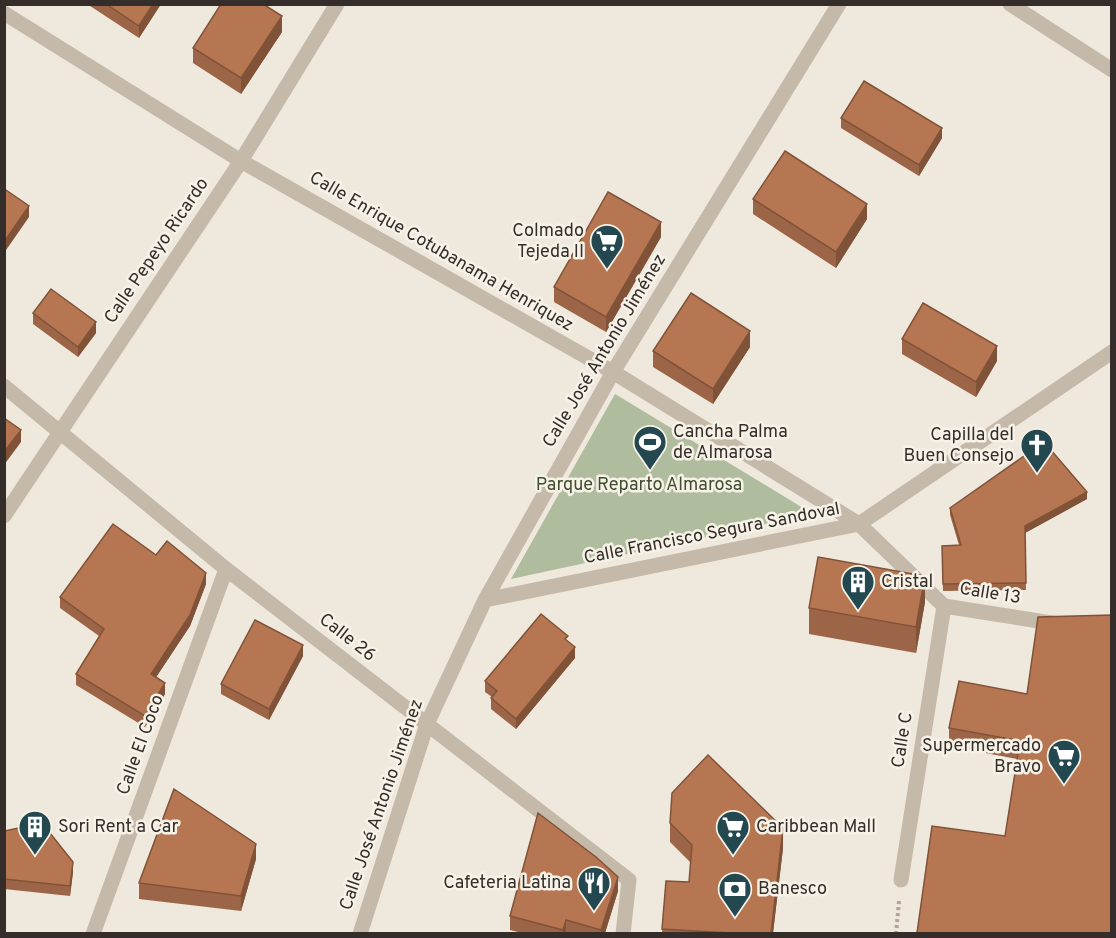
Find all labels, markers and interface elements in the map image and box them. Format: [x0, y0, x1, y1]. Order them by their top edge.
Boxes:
street label: Calle Enrique Cotubanama Henriquez [305, 167, 577, 337]
street label: Calle Pepeyo Ricardo [100, 174, 214, 328]
place label: Colmado Tejeda II [512, 220, 584, 264]
supermarket icon: Colmado Tejeda II [589, 223, 625, 270]
street label: Calle José Antonio Jiménez [538, 250, 672, 452]
place label: Cancha Palma de Almarosa [673, 421, 788, 465]
sports icon: Cancha Palma de Almarosa [632, 424, 668, 471]
place label: Capilla del Buen Consejo [904, 424, 1014, 468]
church icon: Capilla del Buen Consejo [1019, 427, 1055, 474]
park label: Parque Reparto Almarosa [536, 474, 742, 497]
street label: Calle Francisco Segura Sandoval [582, 498, 842, 570]
building icon: Cristal [840, 564, 876, 611]
place label: Cristal [881, 571, 933, 594]
street label: Calle 13 [958, 578, 1022, 610]
street label: Calle 26 [314, 609, 380, 667]
street label: Calle El Coco [112, 692, 170, 798]
street label: Calle José Antonio Jiménez [335, 696, 429, 914]
street label: Calle C [887, 710, 919, 770]
place label: Supermercado Bravo [922, 735, 1041, 779]
supermarket icon: Supermercado Bravo [1046, 738, 1082, 785]
building icon: Sori Rent a Car [17, 809, 53, 856]
supermarket icon: Caribbean Mall [715, 809, 751, 856]
place label: Sori Rent a Car [58, 816, 178, 839]
place label: Caribbean Mall [756, 816, 876, 839]
restaurant icon: Cafeteria Latina [576, 865, 612, 912]
bank icon: Banesco [717, 871, 753, 918]
place label: Cafeteria Latina [443, 872, 571, 895]
place label: Banesco [758, 878, 827, 901]

